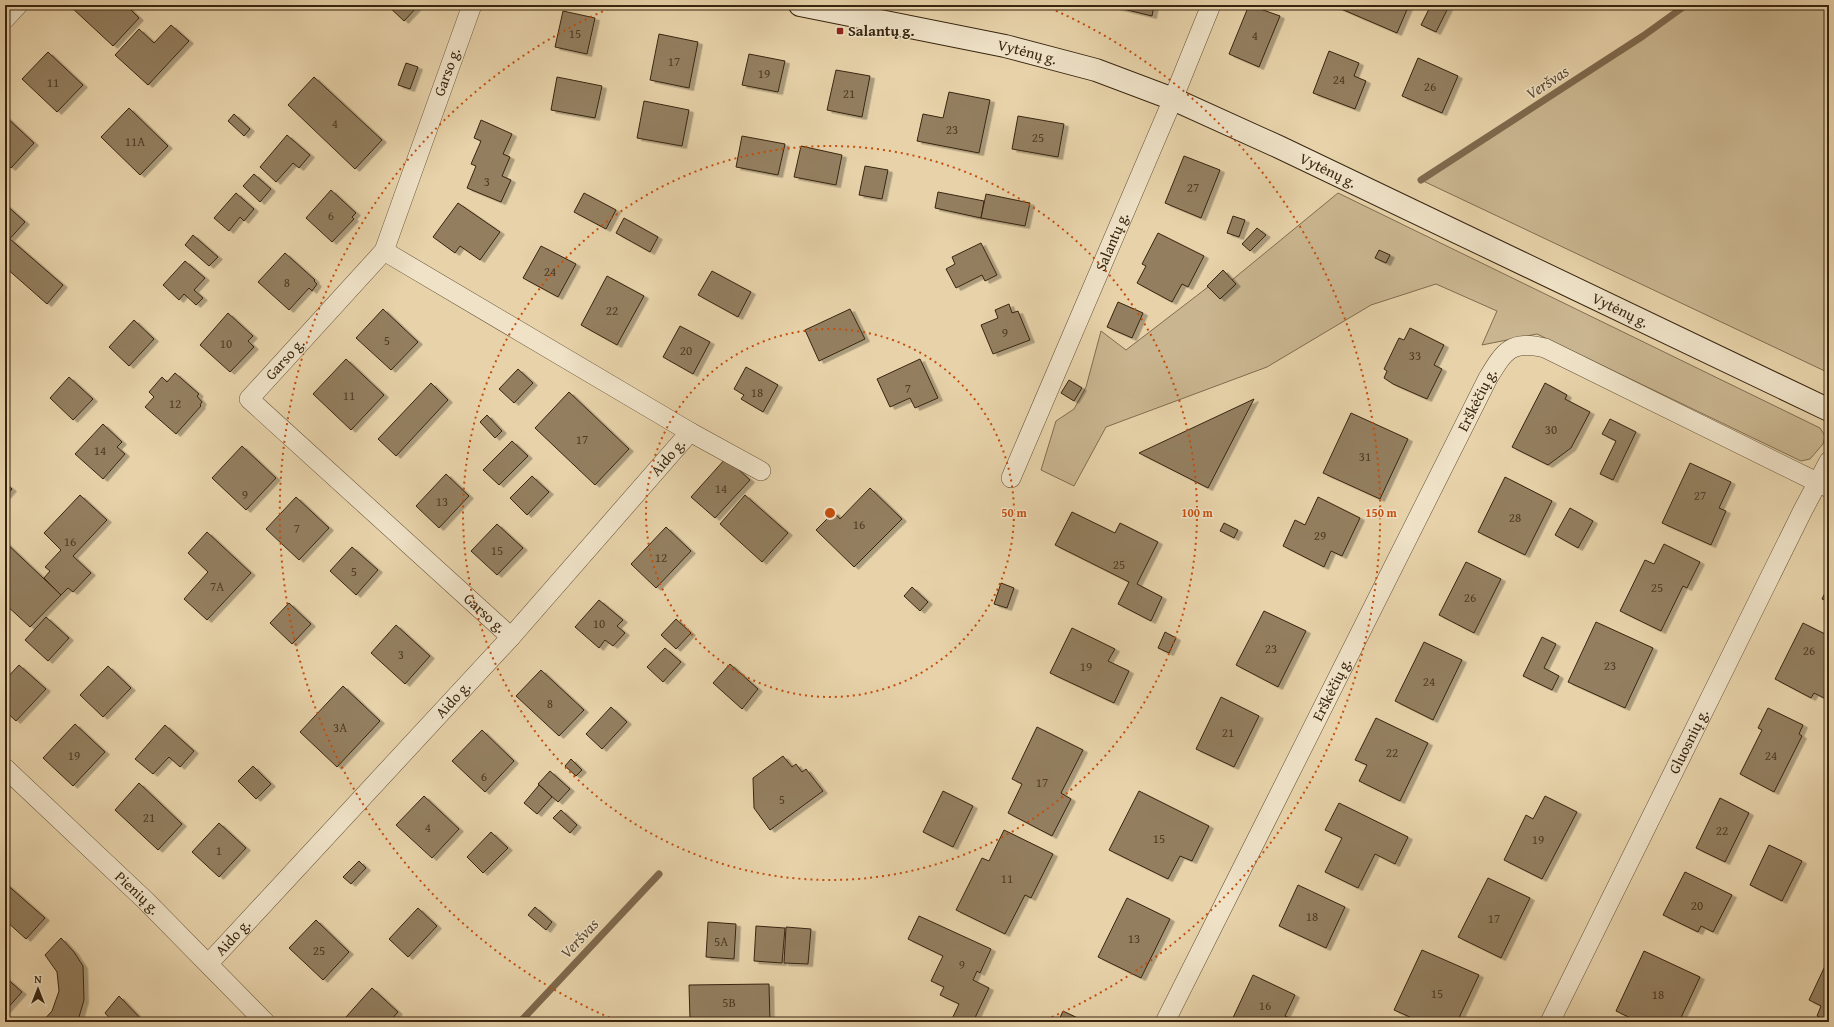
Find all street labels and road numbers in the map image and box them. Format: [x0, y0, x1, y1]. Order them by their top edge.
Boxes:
street label: Vytėnų g. [996, 34, 1059, 69]
street label: Garso g. [428, 45, 465, 99]
street label: Vytėnų g. [1296, 147, 1360, 192]
street label: Salantų g. [1090, 209, 1133, 274]
street label: Vytėnų g. [1589, 287, 1652, 332]
street label: Garso g. [260, 333, 309, 384]
street label: Erškėčių g. [1452, 364, 1502, 435]
street label: Aido g. [645, 434, 690, 480]
street label: Garso g. [459, 588, 511, 637]
street label: Erškėčių g. [1307, 654, 1356, 724]
street label: Aido g. [430, 676, 475, 722]
street label: Gluosnių g. [1663, 705, 1713, 777]
street label: Pienių g. [111, 866, 165, 919]
street label: Aido g. [210, 914, 255, 960]

